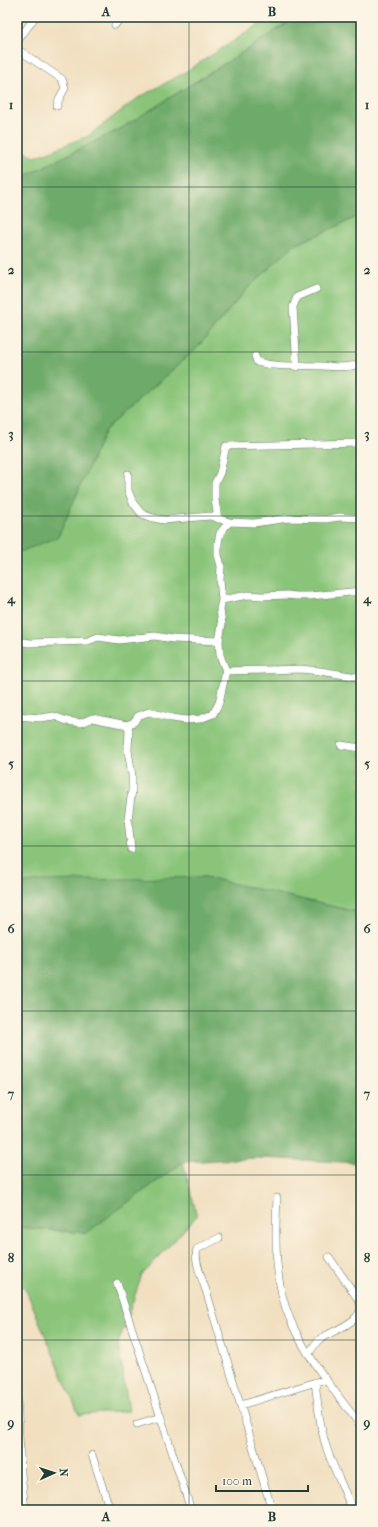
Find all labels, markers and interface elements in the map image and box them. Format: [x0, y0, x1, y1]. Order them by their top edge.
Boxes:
text: A [101, 4, 111, 19]
text: B [268, 4, 277, 19]
text: 1 [9, 97, 14, 112]
text: 1 [365, 97, 370, 112]
text: 2 [8, 262, 15, 277]
text: 2 [364, 262, 371, 277]
text: 3 [8, 426, 14, 442]
text: 3 [364, 426, 370, 442]
text: 4 [6, 591, 16, 607]
text: 4 [362, 591, 372, 607]
text: 5 [8, 756, 14, 771]
text: 5 [364, 756, 370, 771]
text: 6 [7, 921, 15, 936]
text: 6 [363, 921, 371, 936]
text: 7 [7, 1086, 15, 1101]
text: 7 [363, 1086, 371, 1101]
text: 8 [8, 1250, 15, 1265]
text: 8 [364, 1250, 371, 1265]
text: 9 [7, 1415, 15, 1431]
text: 9 [363, 1415, 371, 1431]
north arrow [34, 1453, 74, 1493]
scale bar [216, 1467, 308, 1493]
text: N [57, 1468, 70, 1478]
text: 100 m [222, 1474, 252, 1488]
text: A [101, 1509, 111, 1524]
text: B [268, 1509, 277, 1524]

